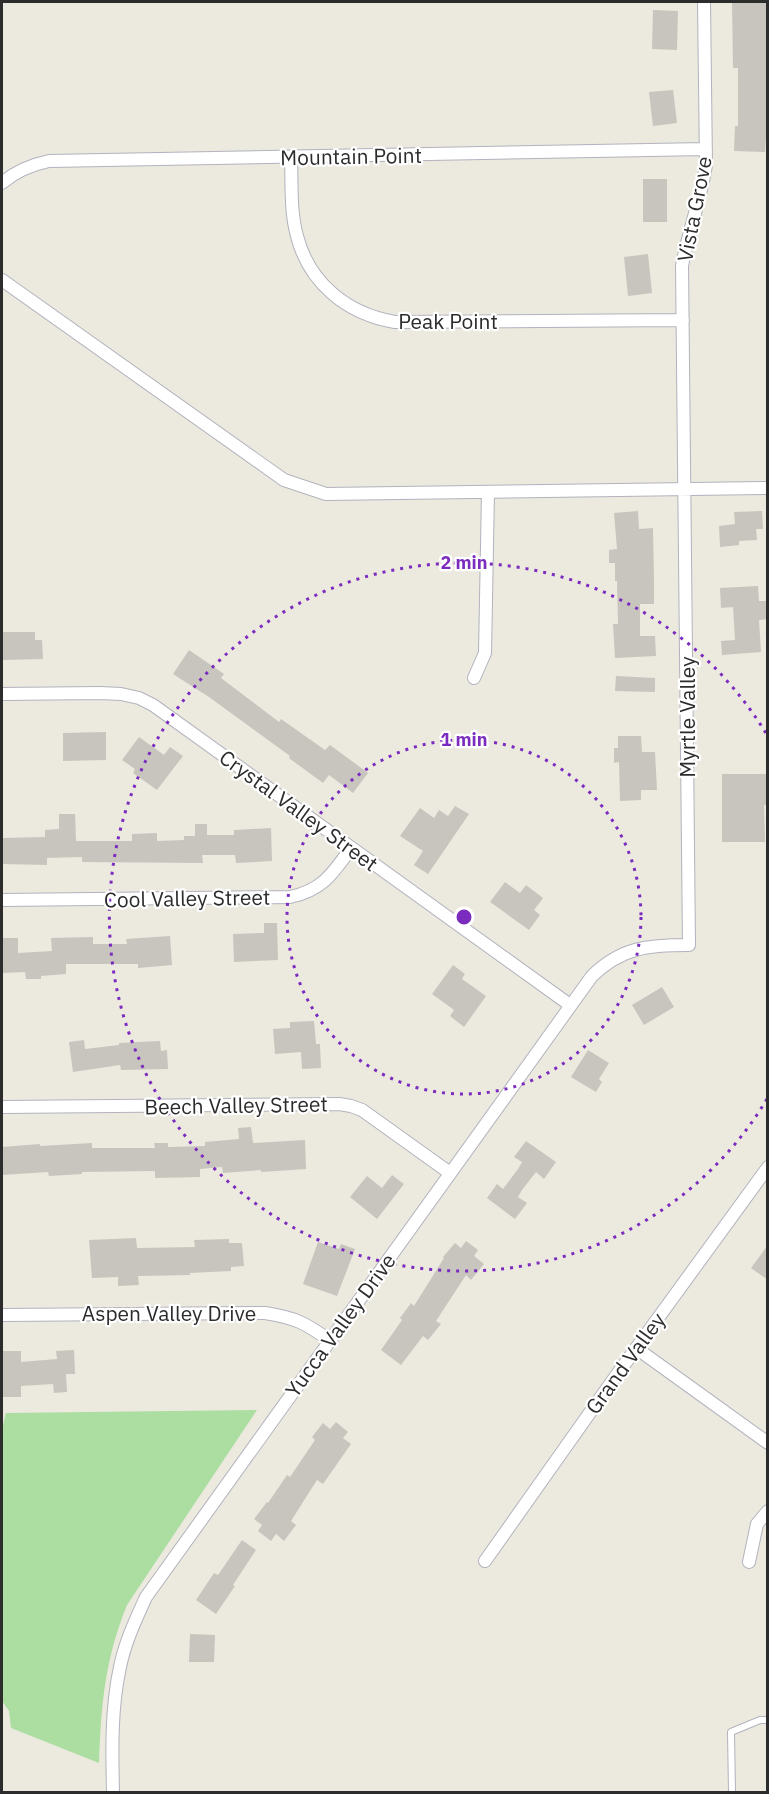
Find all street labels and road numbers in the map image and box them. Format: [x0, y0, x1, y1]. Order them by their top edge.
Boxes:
street label: Mountain Point [280, 141, 422, 171]
street label: Vista Grove [670, 154, 718, 264]
street label: Peak Point [398, 307, 498, 335]
street label: Myrtle Valley [673, 656, 701, 778]
street label: Crystal Valley Street [214, 743, 384, 877]
street label: Cool Valley Street [104, 883, 270, 913]
street label: Beech Valley Street [144, 1089, 328, 1121]
street label: Yucca Valley Drive [278, 1248, 402, 1402]
street label: Aspen Valley Drive [82, 1299, 256, 1327]
street label: Grand Valley [579, 1306, 672, 1419]

